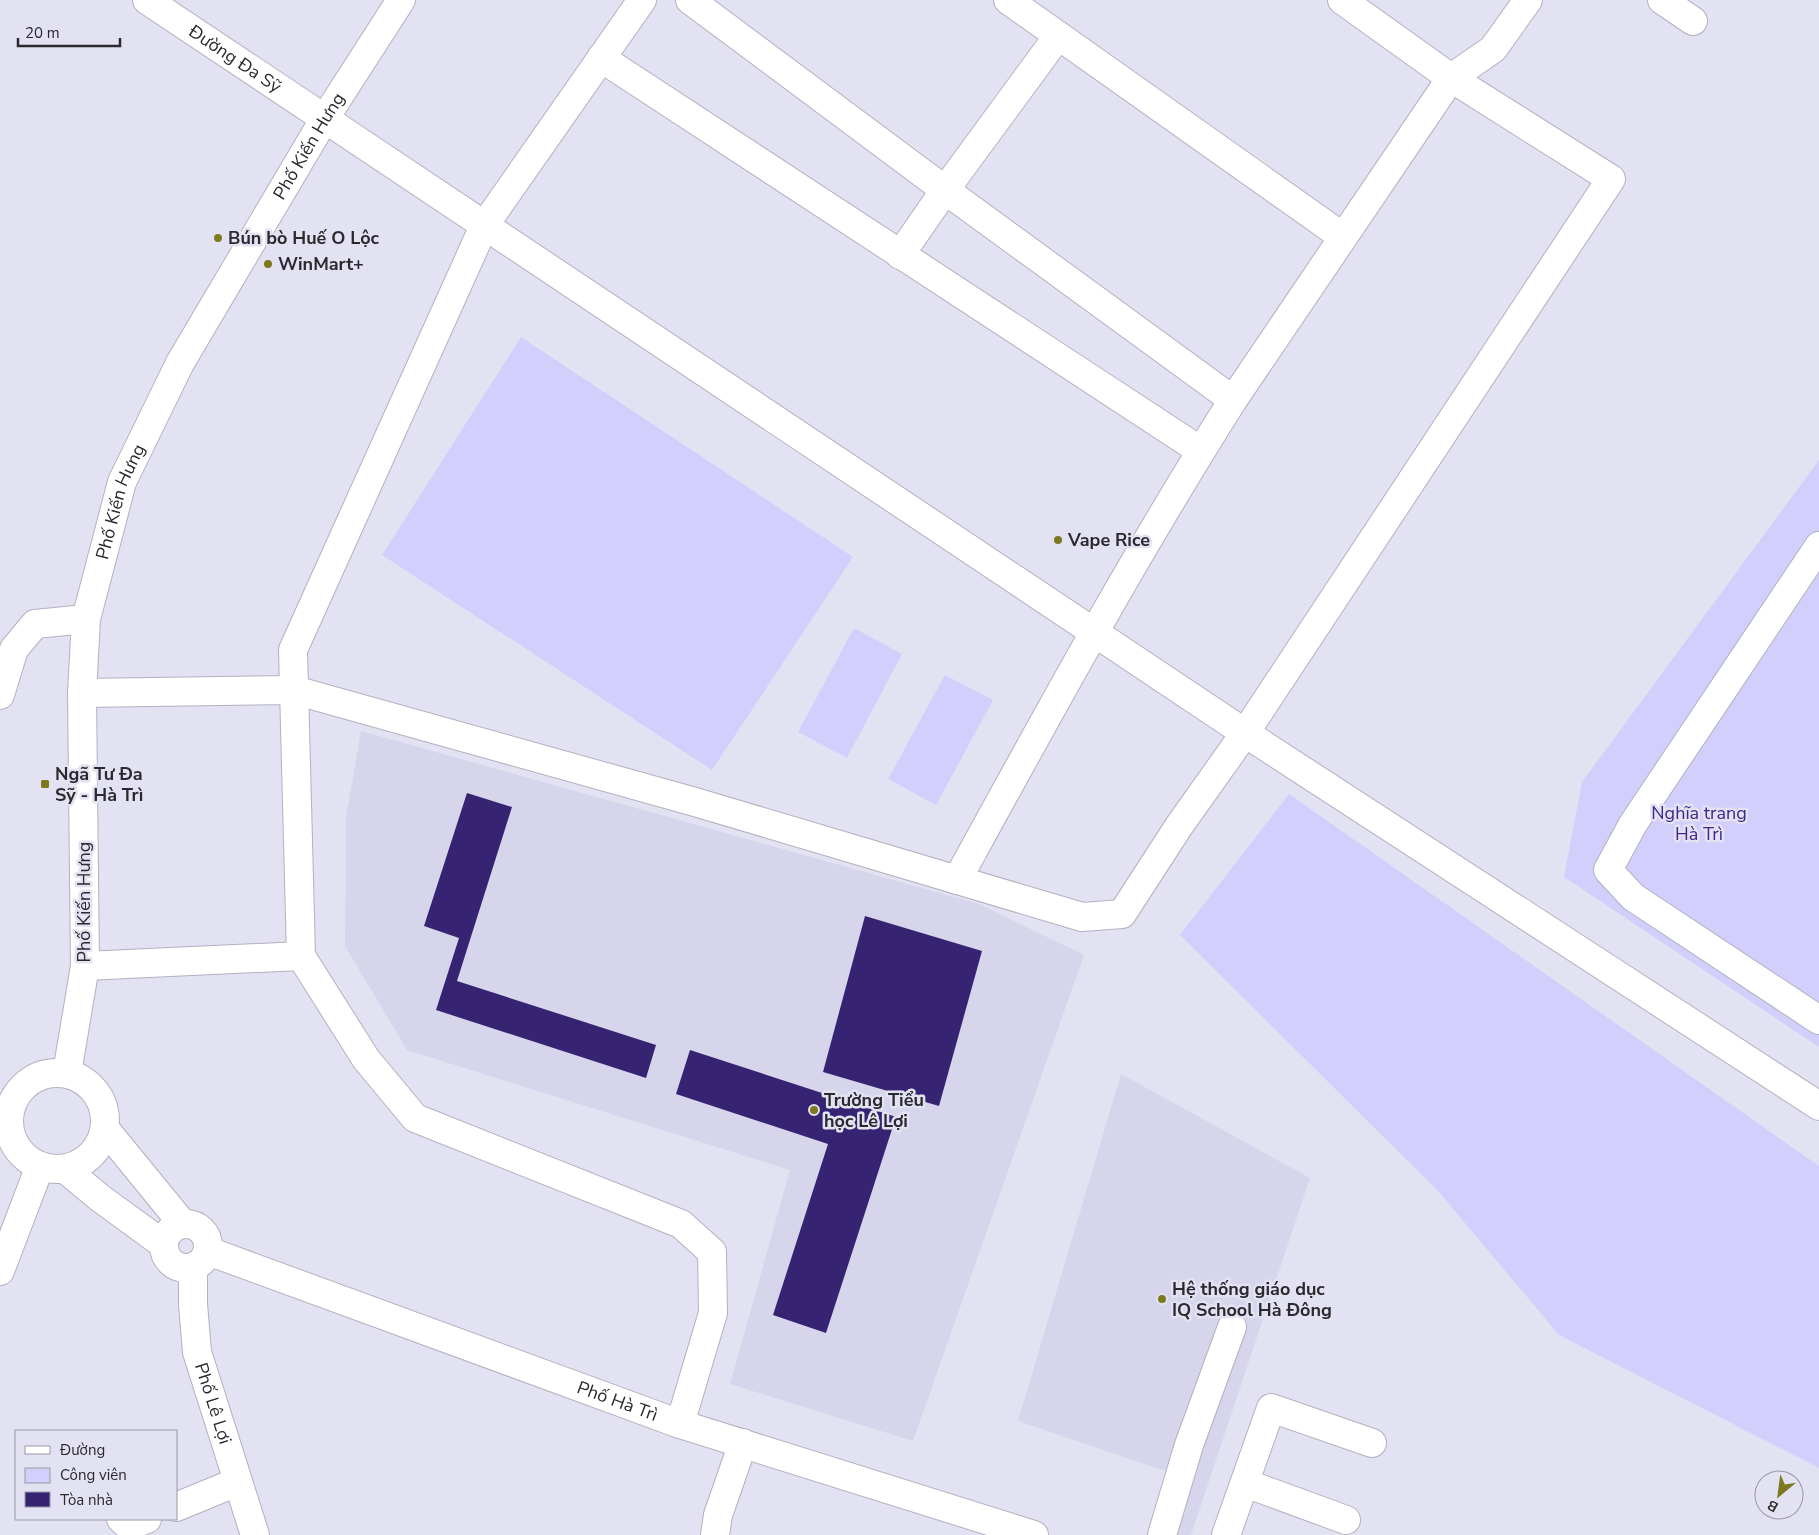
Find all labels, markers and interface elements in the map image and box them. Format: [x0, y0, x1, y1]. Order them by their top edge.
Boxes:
scale bar [18, 15, 120, 47]
street label: Đường Đa Sỹ [183, 19, 287, 99]
text: 20 m [25, 23, 60, 43]
street label: Phố Kiến Hưng [267, 88, 350, 204]
place label: Bún bò Huế O Lộc [228, 226, 380, 250]
marker: Bún bò Huế O Lộc [212, 232, 224, 244]
place label: WinMart+ [278, 252, 364, 276]
marker: WinMart+ [262, 258, 274, 270]
street label: Phố Kiến Hưng [90, 440, 151, 562]
place label: Vape Rice [1067, 528, 1150, 552]
marker: Vape Rice [1052, 534, 1064, 546]
place label: Ngã Tư Đa Sỹ - Hà Trì [55, 762, 143, 807]
marker: Ngã Tư Đa Sỹ - Hà Trì [39, 778, 51, 790]
park label: Nghĩa trang Hà Trì [1651, 801, 1747, 846]
street label: Phố Kiến Hưng [72, 842, 96, 962]
place label: Trường Tiểu học Lê Lợi [824, 1088, 924, 1133]
marker: Trường Tiểu học Lê Lợi [808, 1104, 820, 1116]
place label: Hệ thống giáo dục IQ School Hà Đông [1172, 1277, 1332, 1322]
marker: Hệ thống giáo dục IQ School Hà Đông [1156, 1293, 1168, 1305]
street label: Phố Lê Lợi [189, 1360, 237, 1447]
street label: Phố Hà Trì [574, 1375, 661, 1427]
legend [15, 1430, 178, 1520]
text: Đường [59, 1440, 105, 1460]
text: Công viên [60, 1465, 127, 1485]
north arrow [1754, 1470, 1804, 1520]
text: Tòa nhà [60, 1490, 113, 1510]
text: B [1764, 1495, 1782, 1517]

